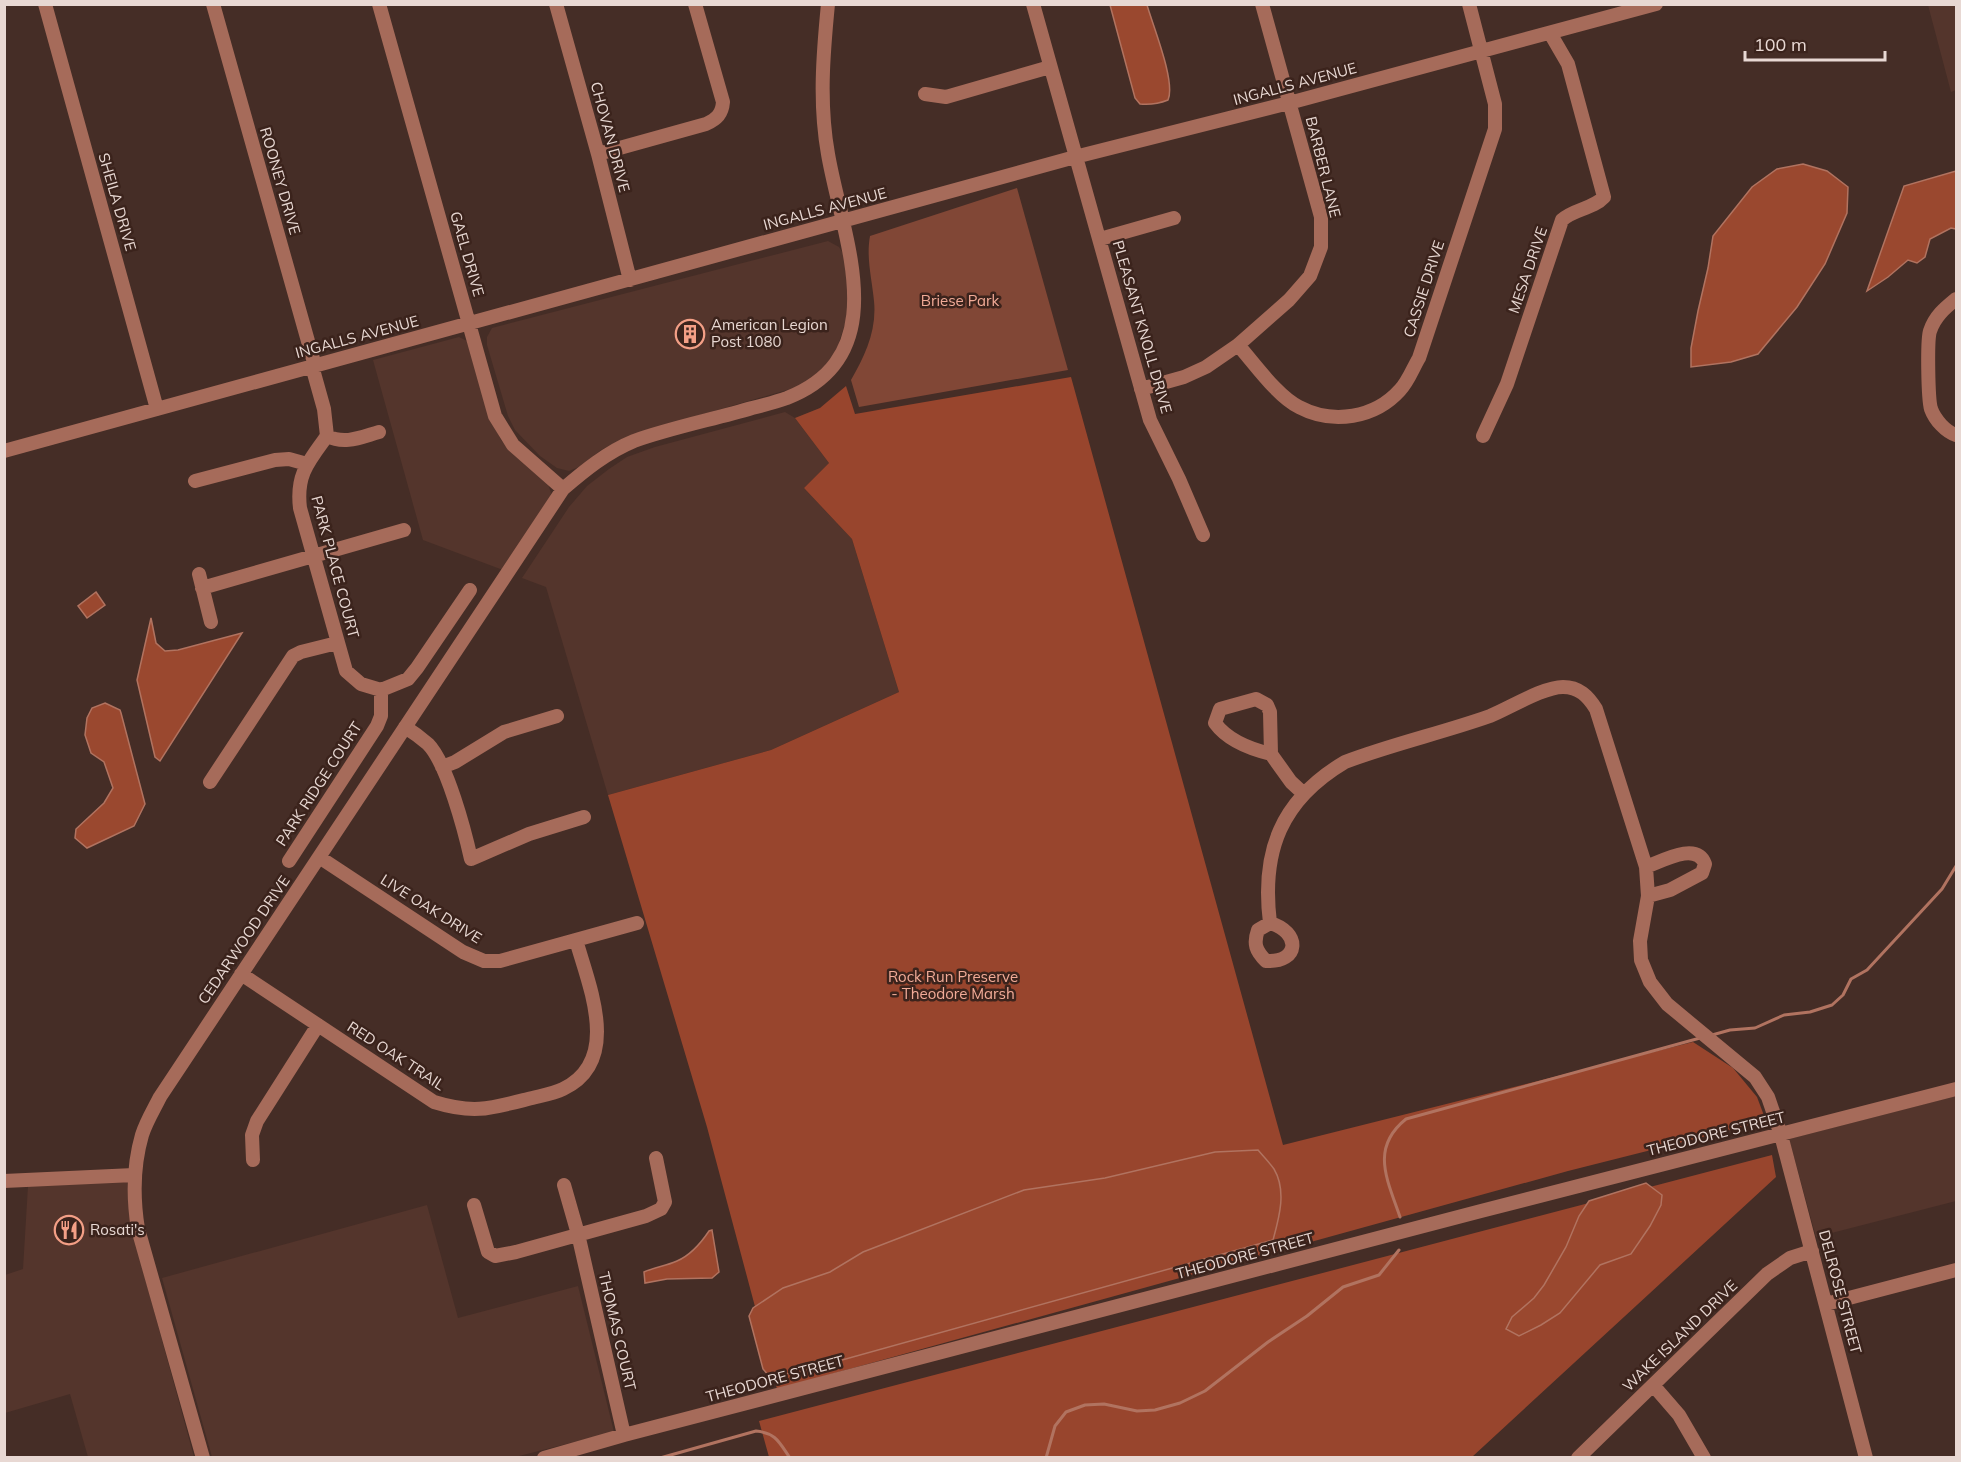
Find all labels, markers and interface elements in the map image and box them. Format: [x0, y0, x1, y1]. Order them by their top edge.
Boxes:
scale bar [1745, 24, 1884, 62]
text: 100 m [1754, 33, 1807, 56]
street label: INGALLS AVENUE [1231, 58, 1359, 109]
street label: CHOVAN DRIVE [587, 80, 634, 194]
street label: BARBER LANE [1302, 114, 1345, 220]
street label: ROONEY DRIVE [256, 125, 305, 237]
street label: SHEILA DRIVE [94, 151, 141, 253]
street label: INGALLS AVENUE [761, 183, 889, 234]
street label: GAEL DRIVE [446, 209, 489, 299]
street label: MESA DRIVE [1504, 224, 1551, 316]
street label: PLEASANT KNOLL DRIVE [1109, 238, 1176, 416]
street label: CASSIE DRIVE [1399, 238, 1448, 340]
park label: Briese Park [921, 291, 1000, 310]
street label: INGALLS AVENUE [293, 311, 421, 362]
place label: American Legion Post 1080 [711, 315, 828, 351]
building icon: American Legion Post 1080 [674, 318, 706, 350]
street label: PARK PLACE COURT [307, 494, 364, 640]
street label: PARK RIDGE COURT [271, 718, 366, 849]
street label: LIVE OAK DRIVE [377, 870, 486, 947]
street label: CEDARWOOD DRIVE [194, 872, 294, 1008]
park label: Rock Run Preserve - Theodore Marsh [888, 967, 1018, 1003]
street label: RED OAK TRAIL [344, 1017, 449, 1094]
street label: THEODORE STREET [1645, 1107, 1787, 1160]
restaurant icon: Rosati's [53, 1214, 85, 1246]
place label: Rosati's [90, 1220, 145, 1239]
street label: THEODORE STREET [1174, 1228, 1316, 1283]
street label: DELROSE STREET [1815, 1228, 1866, 1356]
street label: THOMAS COURT [595, 1270, 640, 1392]
street label: WAKE ISLAND DRIVE [1618, 1276, 1741, 1395]
street label: THEODORE STREET [704, 1351, 846, 1406]

